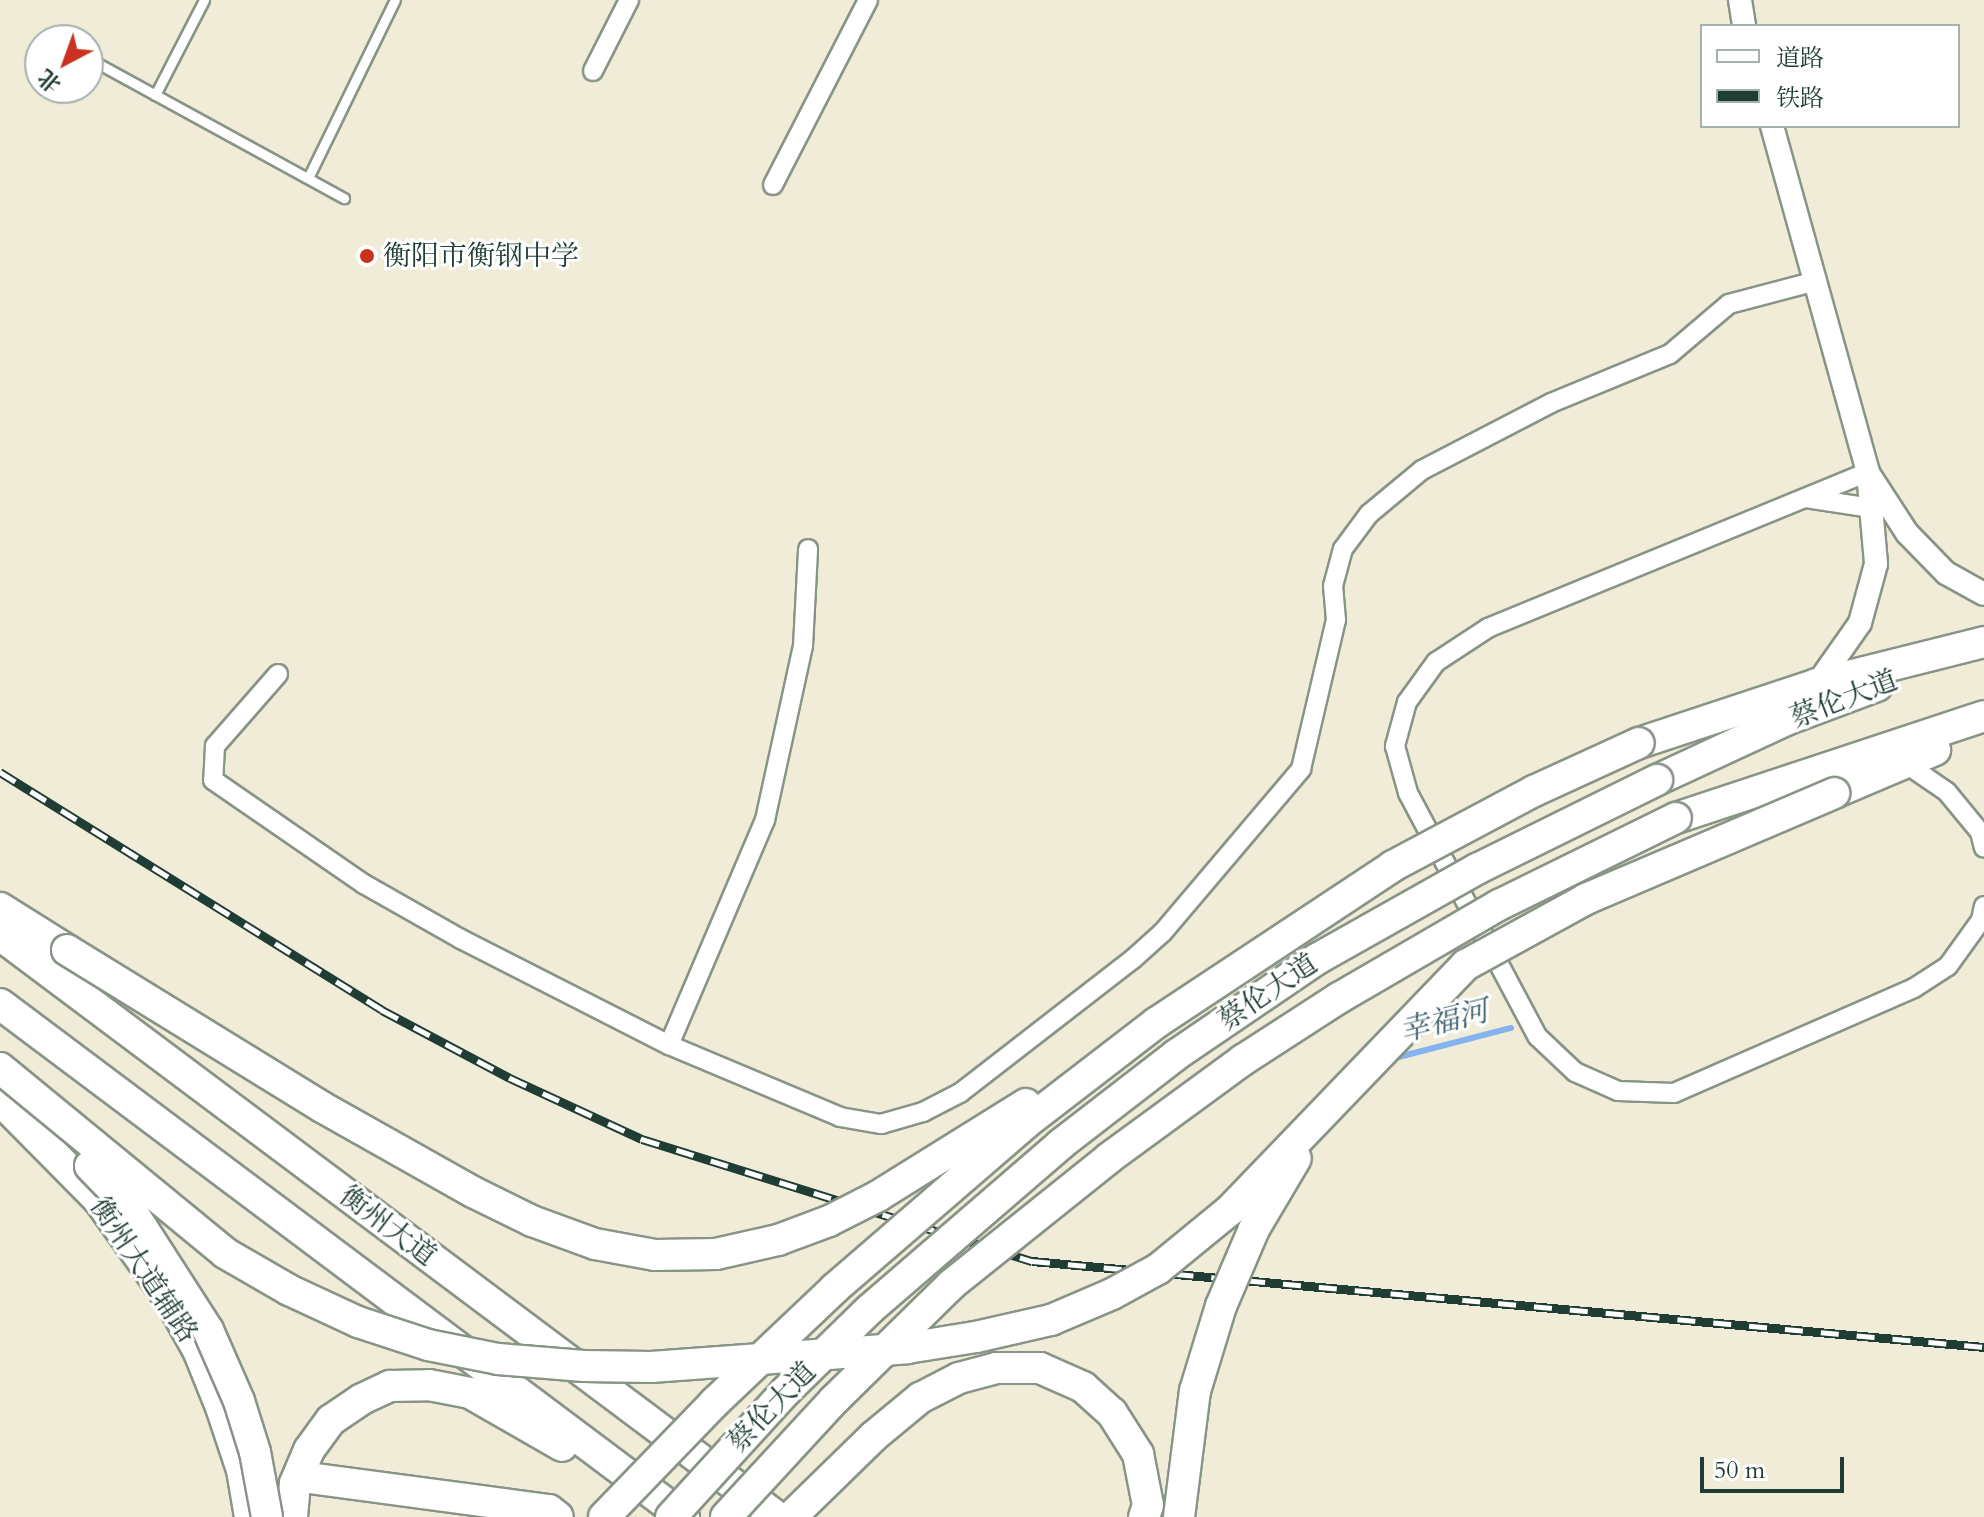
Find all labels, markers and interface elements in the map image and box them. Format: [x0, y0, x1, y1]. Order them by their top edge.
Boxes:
north arrow [24, 24, 104, 104]
legend [1700, 24, 1960, 128]
text: 道路 [1776, 42, 1824, 75]
text: 北 [31, 62, 68, 99]
text: 铁路 [1776, 82, 1824, 115]
place label: 衡阳市衡钢中学 [383, 239, 579, 273]
marker: 衡阳市衡钢中学 [358, 247, 376, 265]
street label: 蔡伦大道 [1786, 663, 1902, 735]
street label: 蔡伦大道 [1212, 947, 1324, 1037]
water label: 幸福河 [1396, 994, 1492, 1050]
street label: 衡州大道 [333, 1179, 443, 1273]
street label: 衡州大道辅路 [83, 1191, 205, 1349]
street label: 蔡伦大道 [721, 1355, 823, 1459]
scale bar [1704, 1441, 1848, 1491]
text: 50 m [1714, 1454, 1765, 1487]

